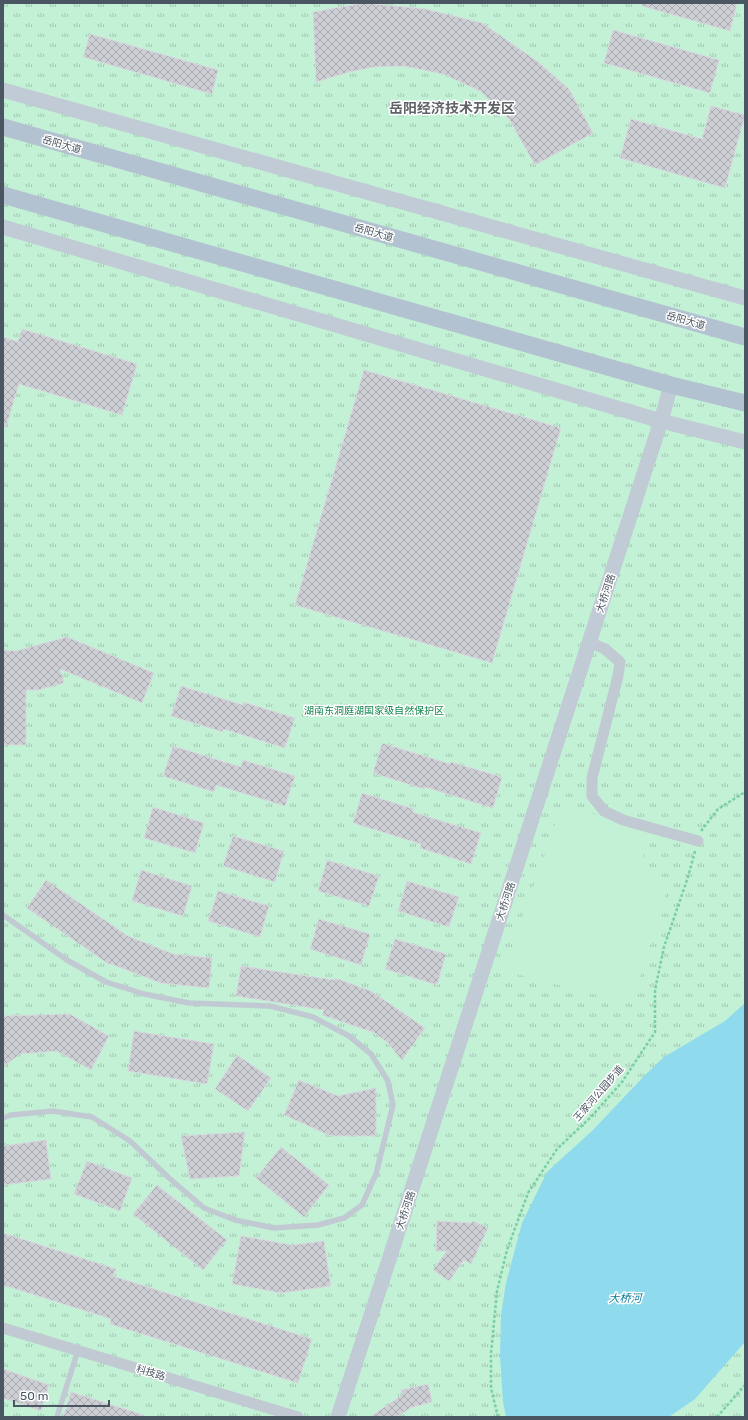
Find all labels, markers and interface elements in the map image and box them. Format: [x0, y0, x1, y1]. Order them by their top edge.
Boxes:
district label: 岳阳经济技术开发区 [389, 100, 515, 117]
street label: 岳阳大道 [41, 134, 83, 156]
street label: 岳阳大道 [353, 222, 395, 244]
street label: 岳阳大道 [665, 310, 707, 332]
street label: 大桥河路 [594, 572, 618, 614]
park label: 湖南东洞庭湖国家级自然保护区 [304, 705, 444, 717]
street label: 大桥河路 [494, 880, 518, 922]
street label: 王家河公园步道 [571, 1063, 626, 1124]
street label: 大桥河路 [394, 1189, 418, 1231]
water label: 大桥河 [609, 1292, 643, 1305]
street label: 科技路 [135, 1363, 167, 1383]
scale bar [14, 1382, 109, 1408]
text: 50 m [20, 1389, 48, 1403]

